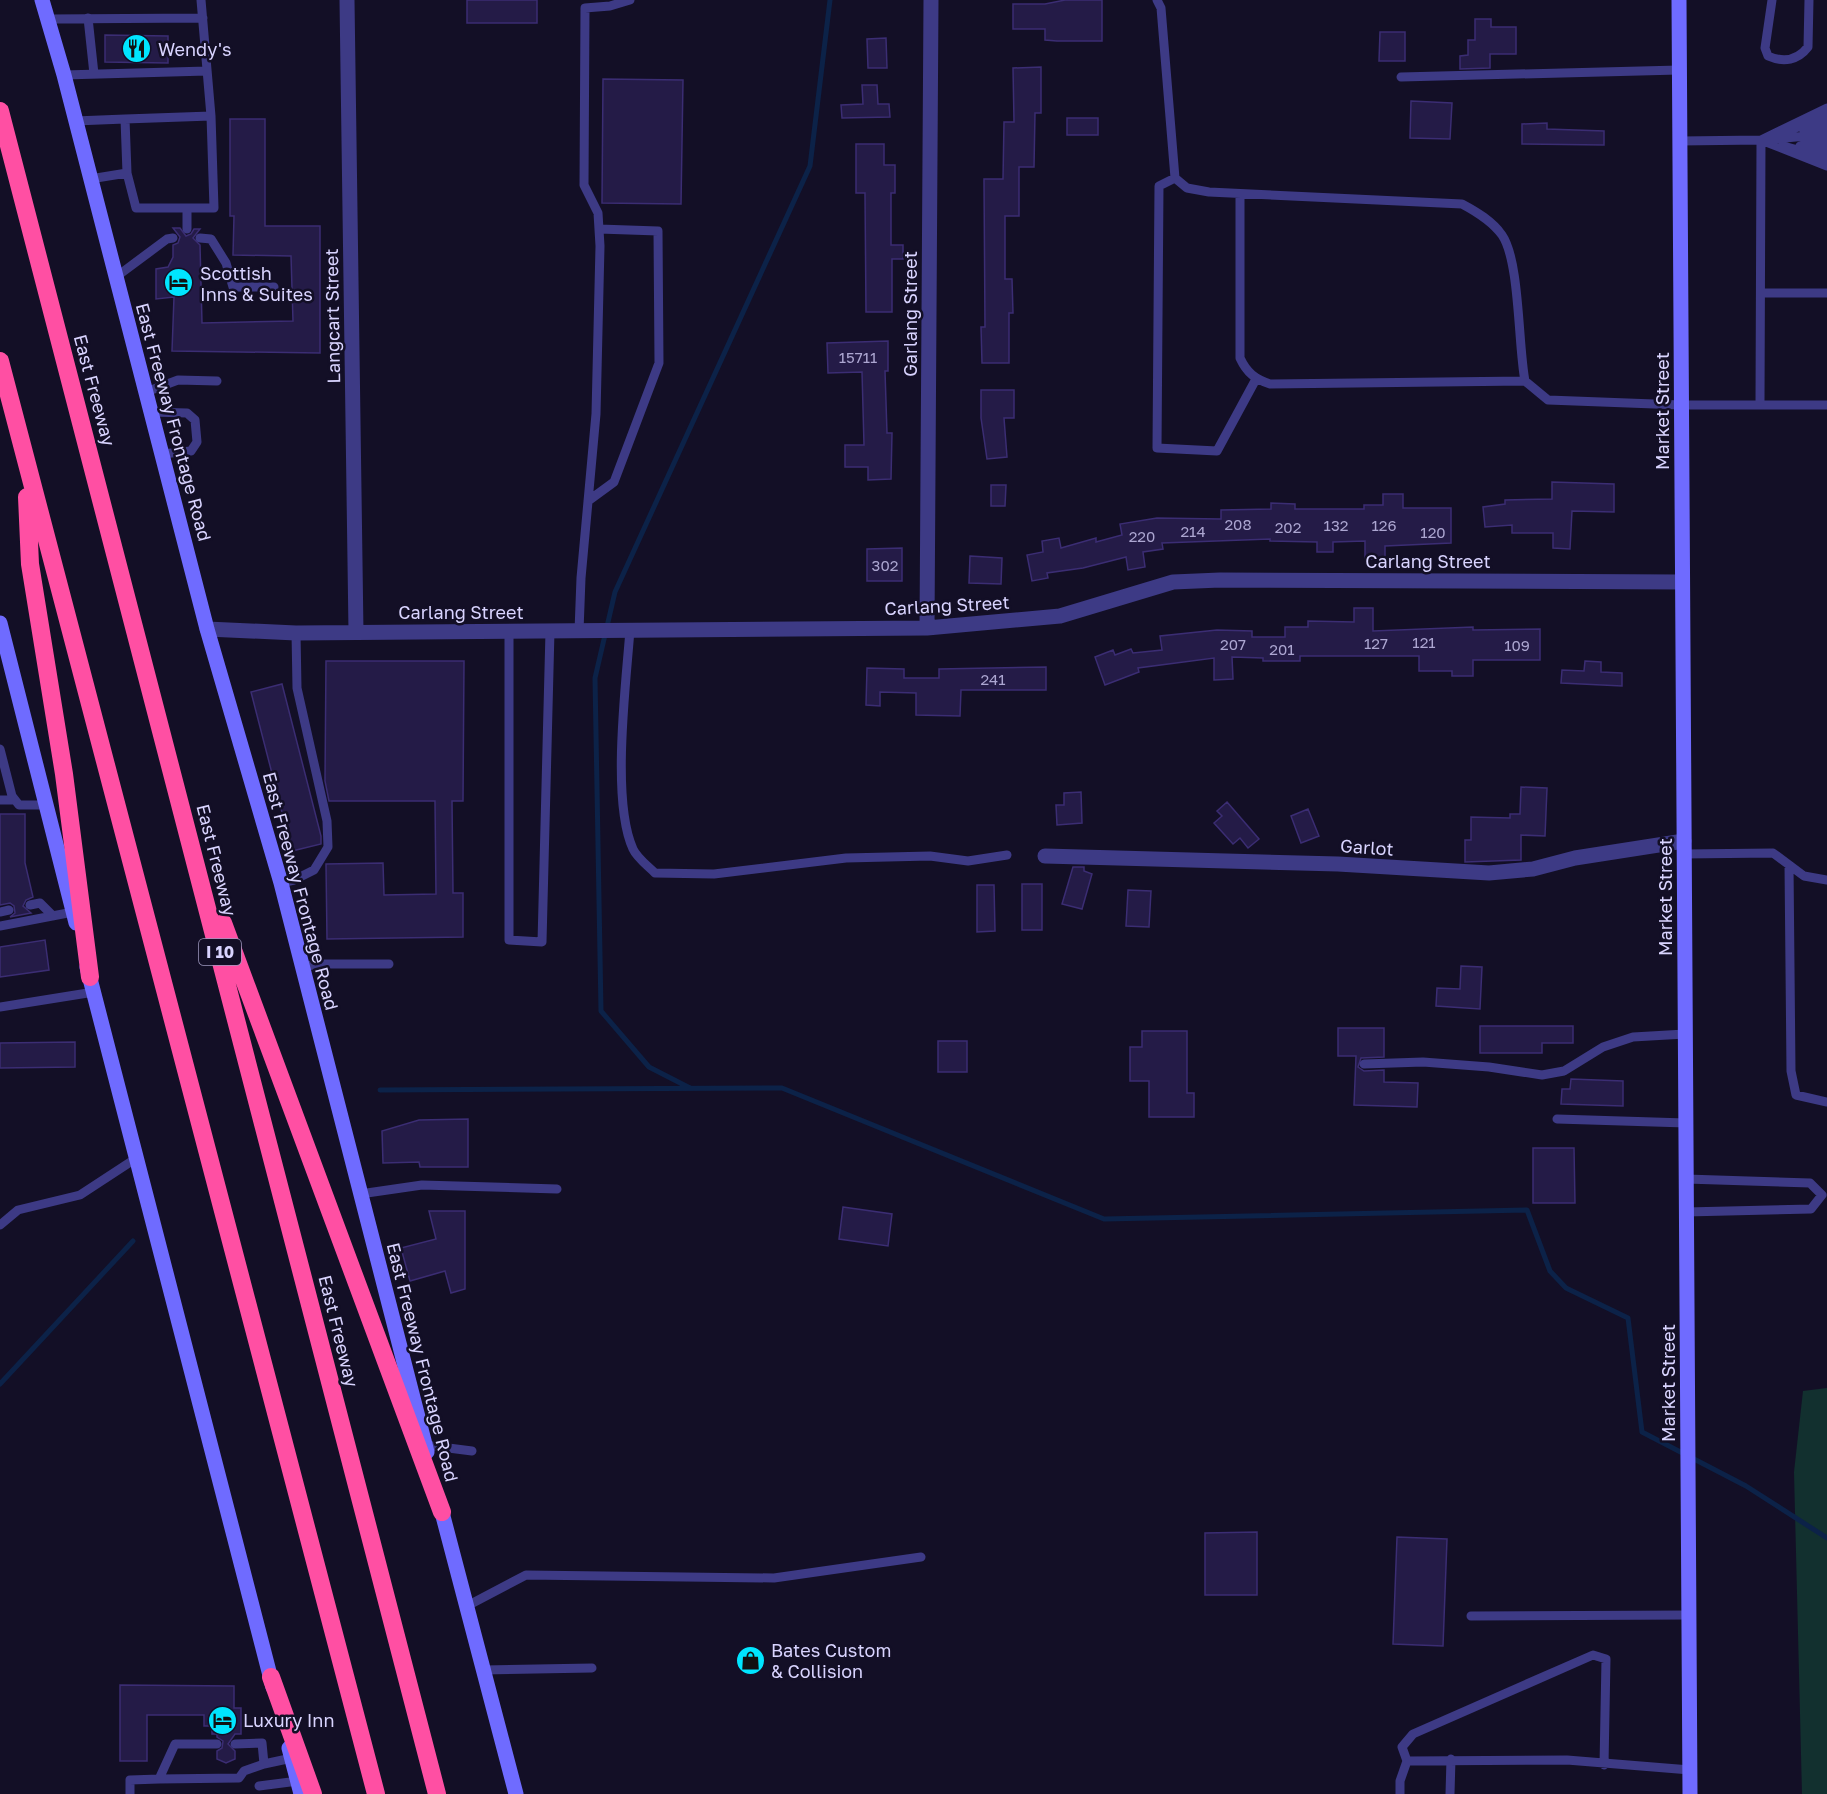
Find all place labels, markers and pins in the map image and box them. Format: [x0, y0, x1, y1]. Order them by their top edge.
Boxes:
restaurant icon: Wendy's [121, 33, 153, 65]
place label: Wendy's [158, 38, 231, 60]
place label: Scottish Inns & Suites [200, 262, 313, 305]
hotel icon: Scottish Inns & Suites [163, 267, 195, 299]
place label: Bates Custom & Collision [771, 1639, 891, 1682]
shop icon: Bates Custom & Collision [734, 1644, 766, 1676]
hotel icon: Luxury Inn [206, 1704, 238, 1736]
place label: Luxury Inn [243, 1709, 335, 1731]

